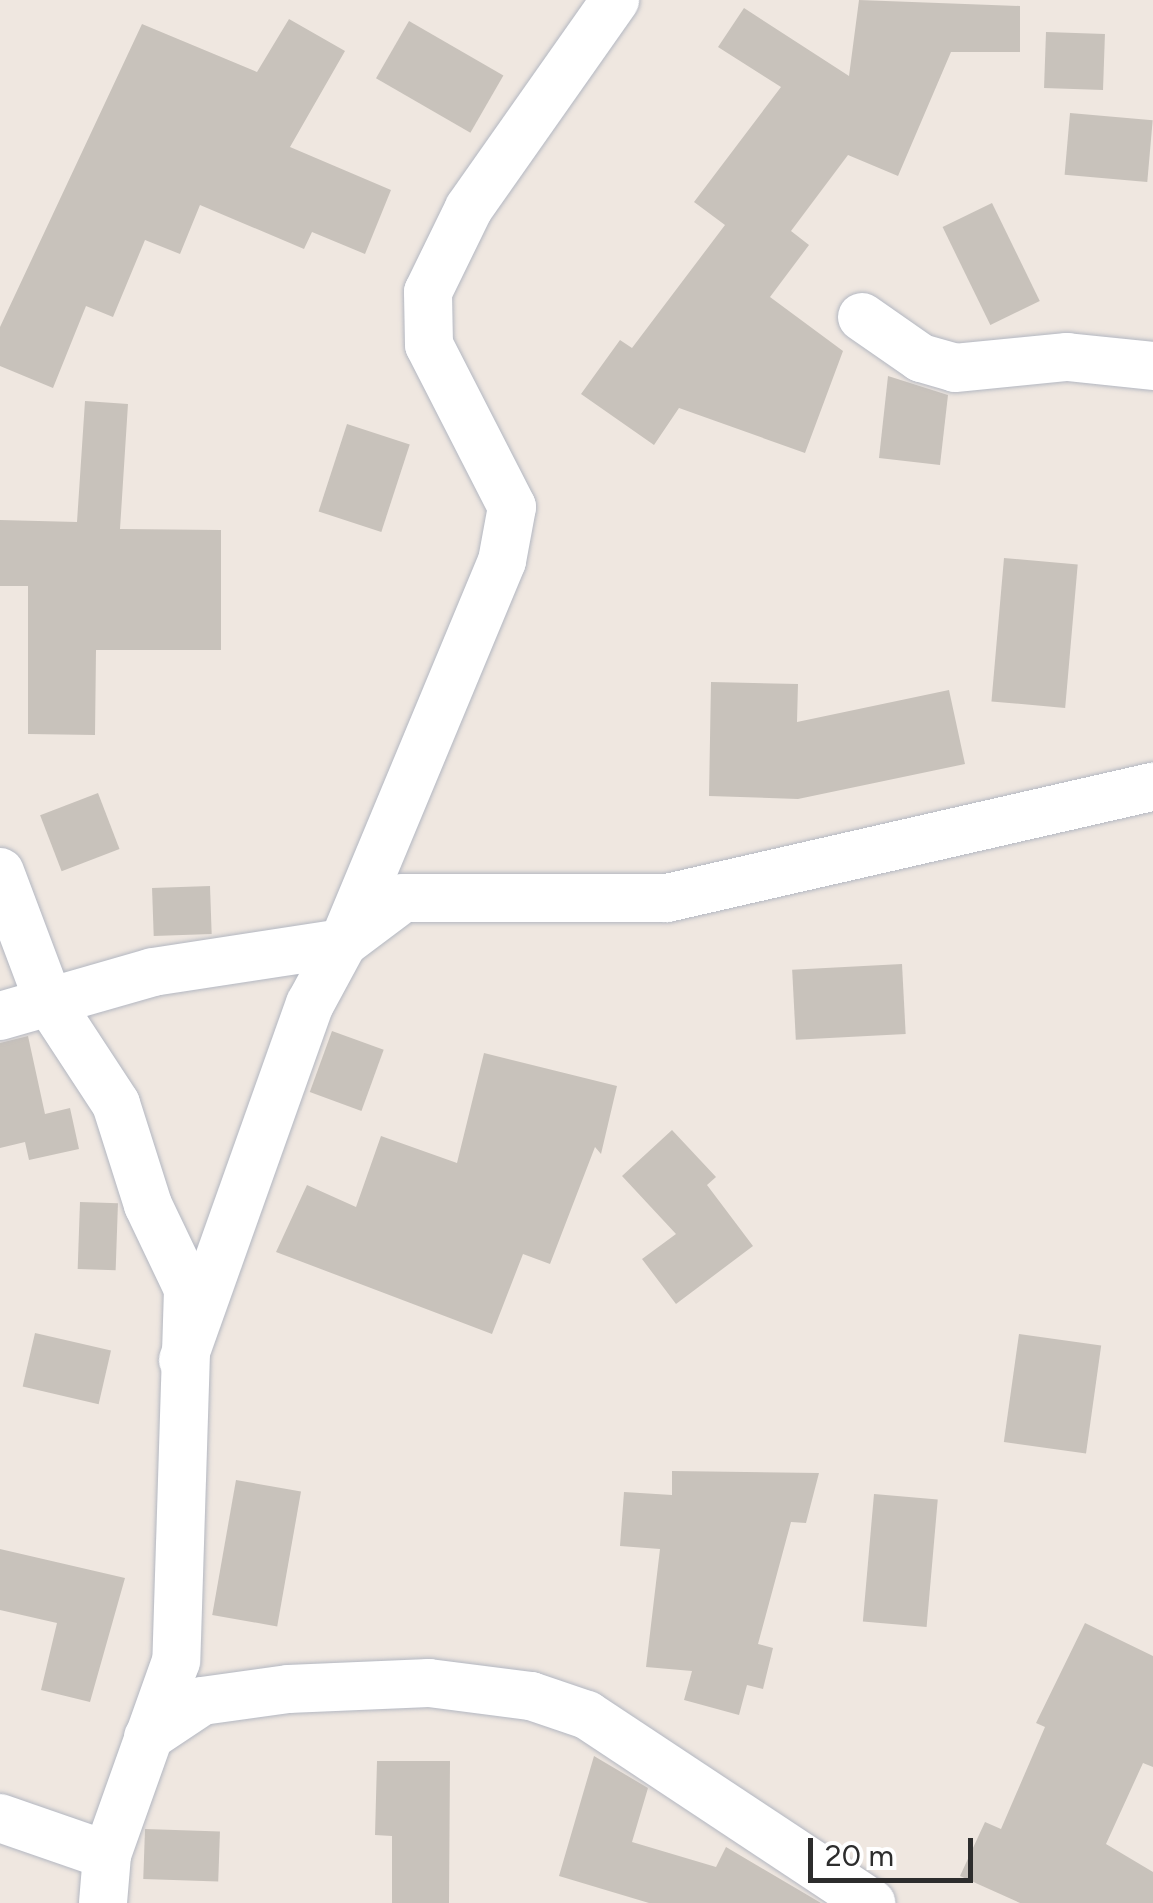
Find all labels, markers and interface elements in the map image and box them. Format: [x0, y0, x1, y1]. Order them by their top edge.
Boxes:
scale bar [813, 1818, 978, 1880]
text: 20 m [825, 1837, 894, 1874]

